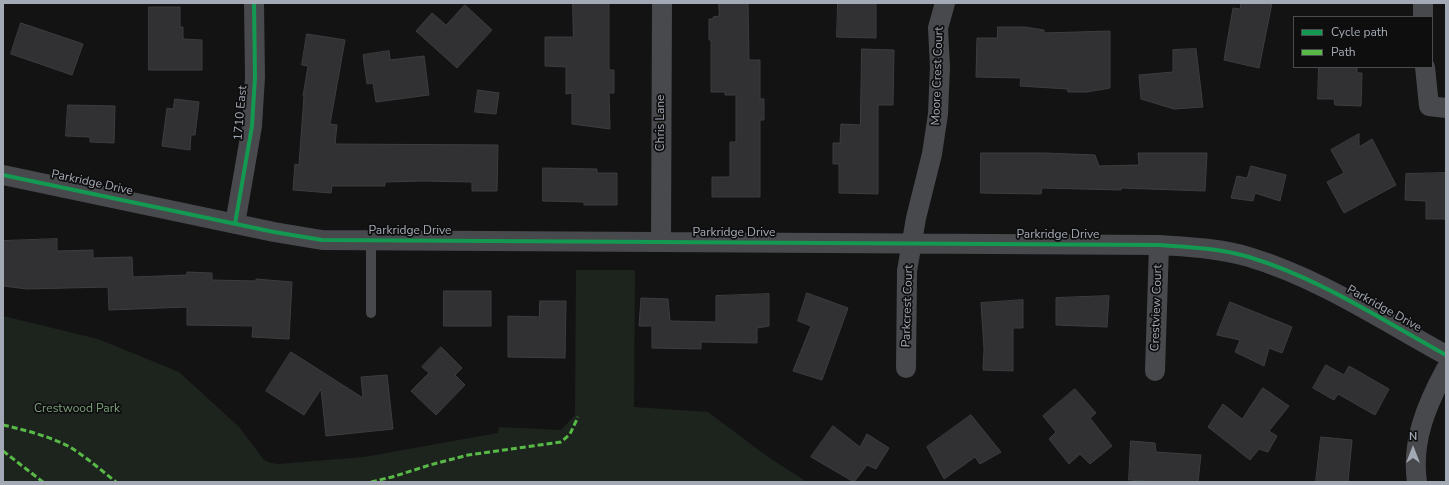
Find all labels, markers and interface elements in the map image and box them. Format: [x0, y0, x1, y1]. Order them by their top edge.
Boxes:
legend [1293, 16, 1433, 68]
text: Cycle path [1331, 24, 1388, 40]
street label: Moore Crest Court [929, 26, 947, 126]
text: Path [1331, 44, 1356, 60]
street label: 1710 East [231, 85, 251, 141]
street label: Chris Lane [654, 95, 668, 151]
street label: Parkridge Drive [50, 167, 134, 199]
street label: Parkridge Drive [369, 224, 451, 238]
street label: Parkridge Drive [693, 226, 775, 240]
street label: Parkridge Drive [1017, 228, 1099, 242]
street label: Parkcrest Court [899, 264, 917, 348]
street label: Crestview Court [1148, 264, 1166, 352]
street label: Parkridge Drive [1344, 283, 1424, 335]
park label: Crestwood Park [34, 402, 120, 416]
north arrow [1393, 429, 1433, 469]
text: N [1409, 429, 1417, 444]

